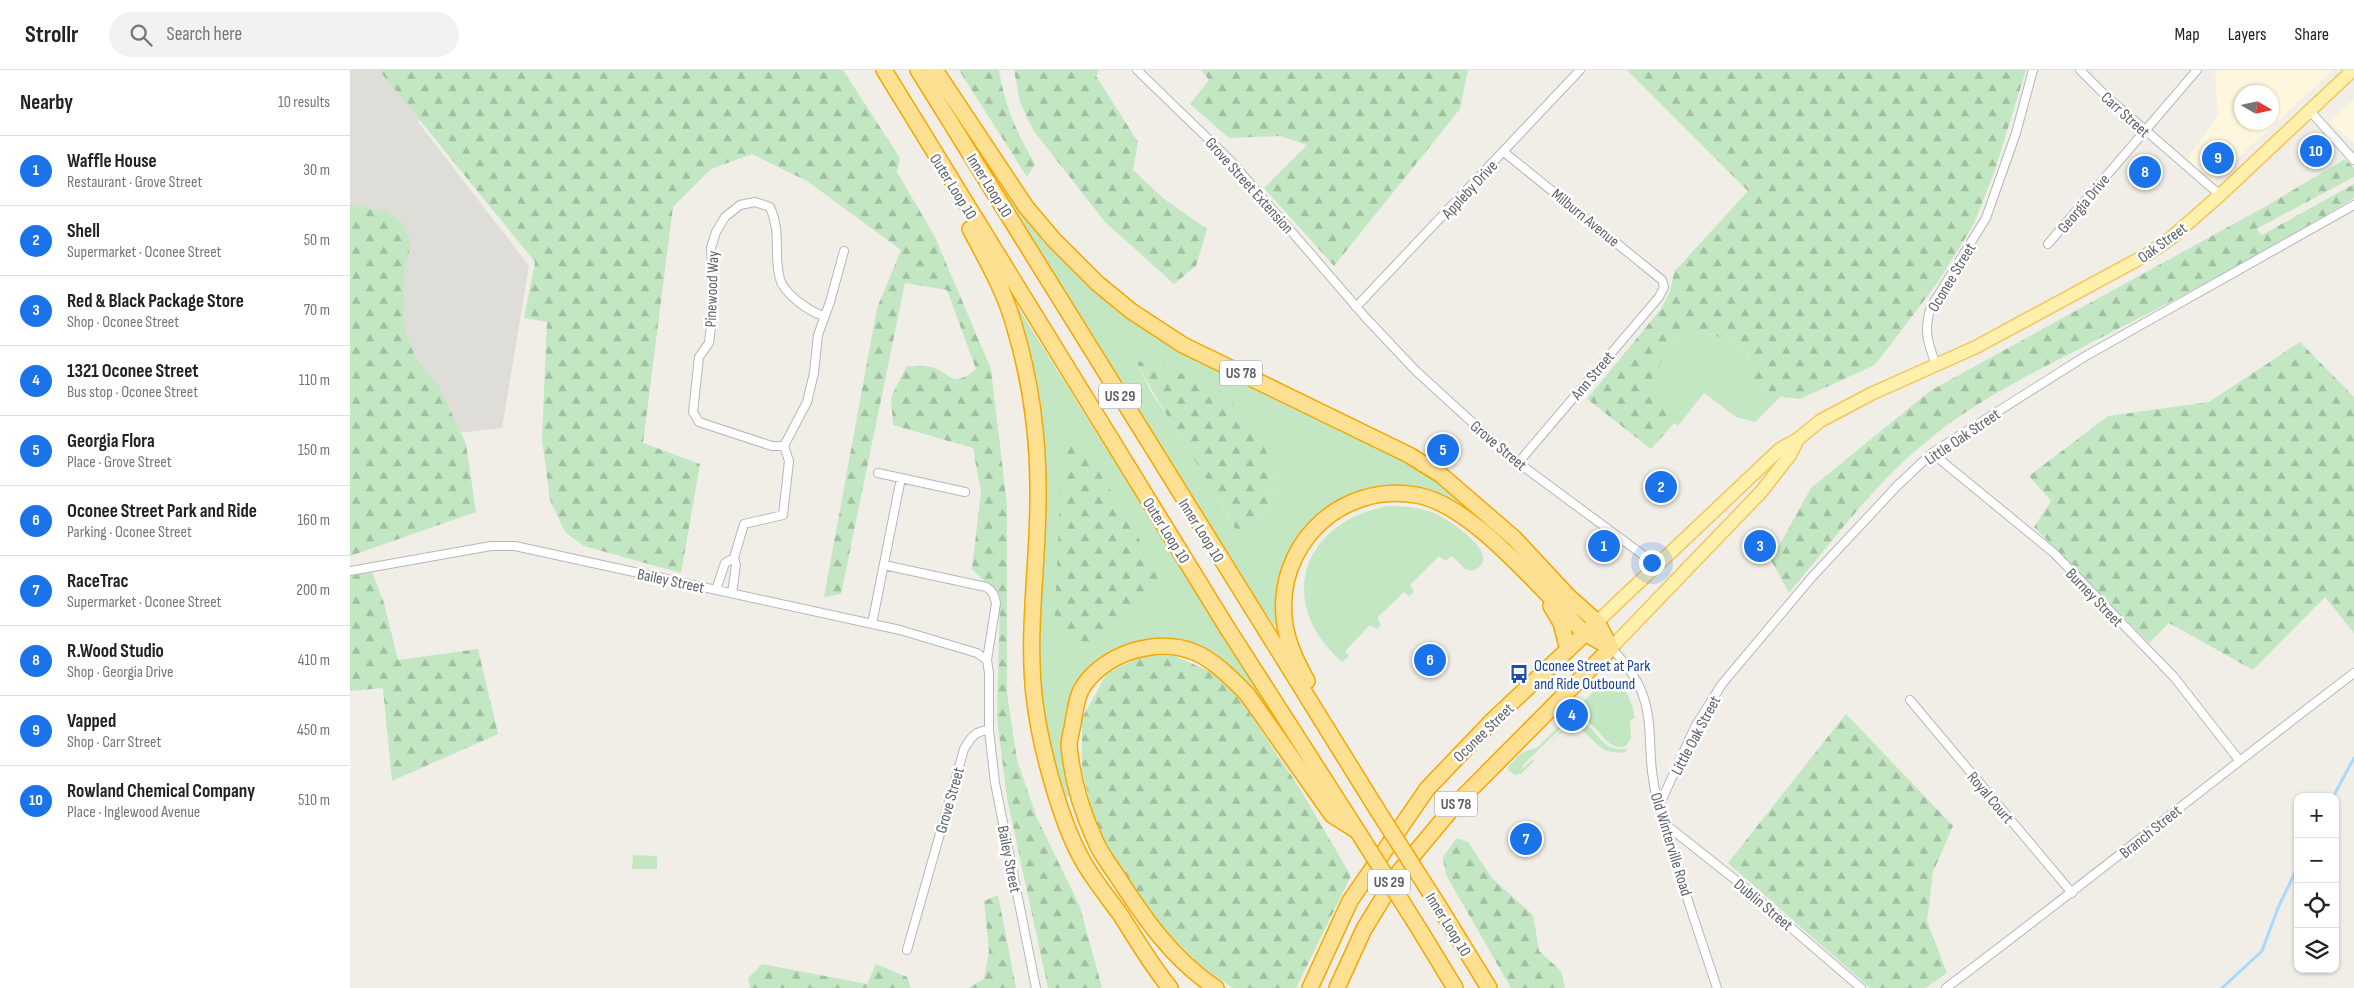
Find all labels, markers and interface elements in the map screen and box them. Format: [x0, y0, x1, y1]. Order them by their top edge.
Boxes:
search box [109, 12, 459, 57]
text: Strollr [25, 20, 79, 49]
icon: search [127, 21, 155, 49]
text: Search here [167, 23, 242, 46]
text: Map [2175, 24, 2200, 45]
text: Layers [2228, 24, 2267, 45]
text: Share [2295, 24, 2329, 45]
north arrow [2234, 85, 2279, 130]
street label: Carr Street [2097, 88, 2153, 142]
text: Nearby [20, 90, 73, 115]
text: 10 results [278, 93, 330, 112]
pin: 10 [2300, 132, 2332, 170]
street label: Grove Street Extension [1201, 134, 1297, 238]
pin: 9 [2202, 139, 2234, 177]
text: Waffle House [67, 150, 157, 173]
street label: Outer Loop 10 [925, 150, 980, 223]
street label: Inner Loop 10 [962, 150, 1016, 221]
pin: 8 [2129, 153, 2161, 191]
street label: Appleby Drive [1438, 157, 1502, 224]
text: 1 [33, 161, 39, 180]
text: 30 m [303, 161, 330, 180]
street label: Georgia Drive [2054, 171, 2114, 237]
text: Restaurant · Grove Street [67, 173, 202, 192]
street label: Milburn Avenue [1547, 185, 1623, 251]
street label: Oak Street [2135, 219, 2191, 267]
text: Shell [67, 220, 100, 243]
text: 2 [32, 231, 40, 250]
text: 50 m [304, 231, 330, 250]
street label: Oconee Street [1924, 240, 1980, 316]
text: Supermarket · Oconee Street [67, 243, 221, 262]
street label: Pinewood Way [702, 250, 723, 328]
text: Red & Black Package Store [67, 290, 244, 313]
text: 3 [32, 301, 40, 320]
text: 70 m [304, 301, 330, 320]
text: Shop · Oconee Street [67, 313, 179, 332]
street label: Ann Street [1567, 348, 1619, 405]
text: 1321 Oconee Street [67, 360, 199, 383]
road number: US 78 [1220, 360, 1262, 386]
text: 4 [32, 371, 40, 390]
text: 110 m [299, 371, 330, 390]
text: Bus stop · Oconee Street [67, 383, 198, 402]
road number: US 29 [1099, 384, 1141, 408]
street label: Little Oak Street [1921, 405, 2004, 469]
street label: Grove Street [1466, 417, 1530, 475]
text: Georgia Flora [67, 430, 155, 453]
pin: 5 [1427, 431, 1459, 469]
text: 5 [32, 441, 40, 460]
text: 150 m [298, 441, 330, 460]
text: Place · Grove Street [67, 453, 172, 472]
pin: 2 [1645, 468, 1677, 506]
street label: Outer Loop 10 [1138, 494, 1193, 567]
street label: Inner Loop 10 [1174, 495, 1228, 566]
text: Oconee Street Park and Ride [67, 500, 257, 523]
text: 6 [32, 511, 40, 530]
text: 160 m [297, 511, 330, 530]
text: Parking · Oconee Street [67, 523, 192, 542]
pin: 1 [1588, 527, 1620, 565]
pin: 3 [1744, 527, 1776, 565]
your location [1639, 550, 1665, 576]
street label: Bailey Street [635, 565, 706, 598]
street label: Burney Street [2061, 565, 2127, 631]
text: RaceTrac [67, 570, 129, 593]
text: 7 [33, 581, 39, 600]
text: 200 m [296, 581, 330, 600]
text: Supermarket · Oconee Street [67, 593, 221, 612]
text: R.Wood Studio [67, 640, 164, 663]
pin: 6 [1414, 641, 1446, 679]
text: 8 [32, 651, 40, 670]
text: 410 m [298, 651, 330, 670]
place label: Oconee Street at Park and Ride Outbound [1534, 657, 1650, 694]
text: Shop · Georgia Drive [67, 663, 173, 682]
bus stop icon: Oconee Street at Park and Ride Outbound [1508, 663, 1530, 685]
street label: Little Oak Street [1668, 693, 1725, 779]
pin: 4 [1556, 696, 1588, 734]
street label: Oconee Street [1450, 699, 1518, 767]
text: Vapped [67, 710, 116, 733]
text: 9 [32, 721, 40, 740]
text: 450 m [297, 721, 330, 740]
text: Shop · Carr Street [67, 733, 161, 752]
street label: Grove Street [932, 765, 969, 836]
street label: Royal Court [1963, 768, 2017, 828]
text: Rowland Chemical Company [67, 780, 255, 803]
street label: Old Winterville Road [1646, 790, 1695, 898]
text: 10 [29, 791, 43, 810]
text: 510 m [298, 791, 330, 810]
road number: US 78 [1435, 792, 1477, 816]
map controls [2294, 793, 2339, 973]
button: + [2294, 793, 2339, 838]
street label: Branch Street [2116, 801, 2186, 863]
text: Place · Inglewood Avenue [67, 803, 200, 822]
pin: 7 [1510, 820, 1542, 858]
street label: Bailey Street [993, 824, 1024, 895]
button: − [2294, 838, 2339, 883]
road number: US 29 [1368, 870, 1410, 894]
street label: Dublin Street [1730, 875, 1796, 935]
button: locate [2294, 883, 2339, 928]
street label: Inner Loop 10 [1421, 889, 1475, 960]
button: layers [2294, 928, 2339, 973]

